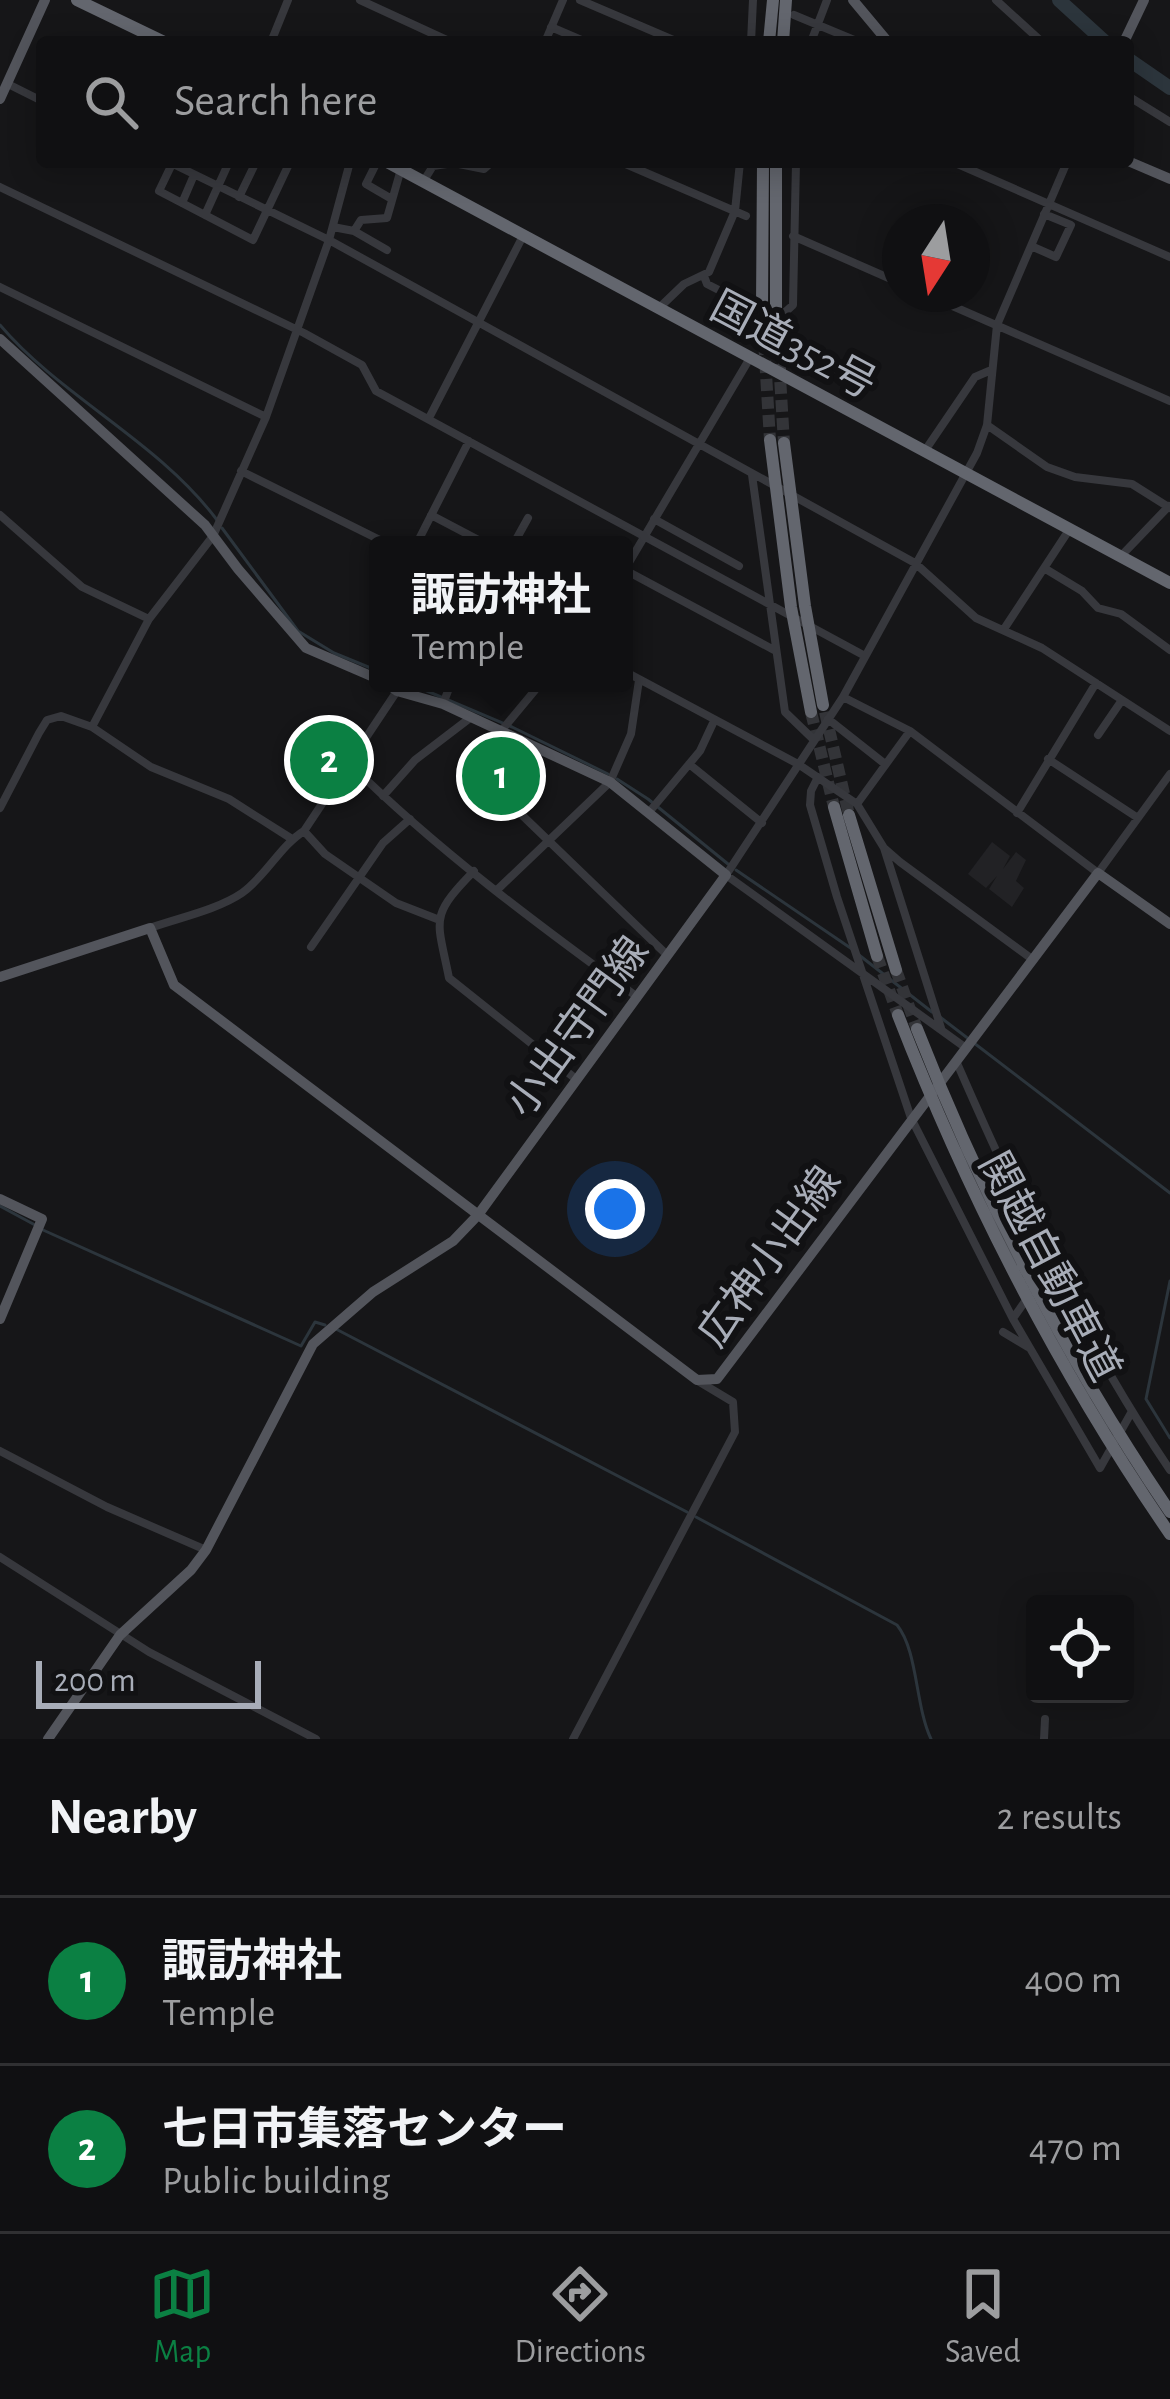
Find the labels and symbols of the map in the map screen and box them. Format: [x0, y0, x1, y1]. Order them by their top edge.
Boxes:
north arrow [882, 204, 990, 312]
street label: 国道352号 [704, 283, 883, 407]
pin: 2 [290, 715, 368, 805]
pin: 1 [462, 731, 540, 821]
street label: 小出守門線 [497, 929, 656, 1124]
street label: 関越自動車道 [972, 1145, 1129, 1388]
street label: 広神小出線 [689, 1159, 848, 1354]
your location [585, 1179, 645, 1239]
scale bar [36, 1655, 261, 1708]

